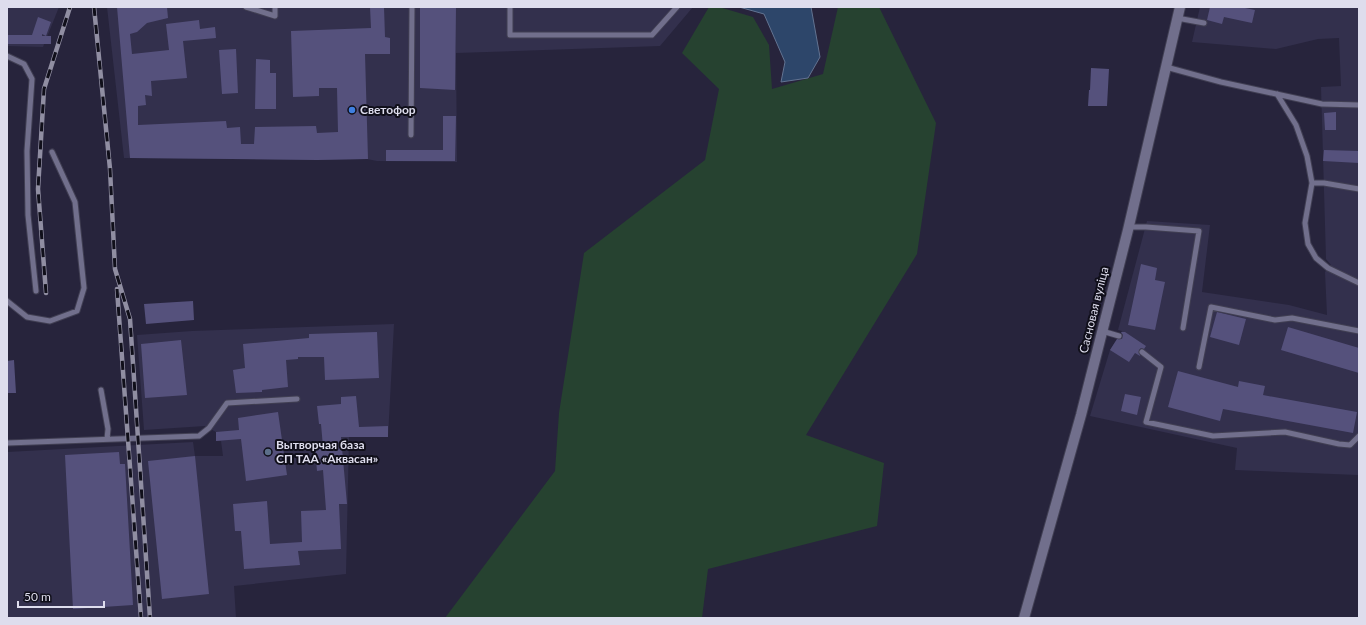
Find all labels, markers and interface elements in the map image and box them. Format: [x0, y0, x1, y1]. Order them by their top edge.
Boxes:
place label: Светофор [360, 102, 416, 117]
marker: Светофор [347, 105, 357, 115]
street label: Сасновая вуліца [1076, 265, 1112, 355]
place label: Вытворчая база СП ТАА «Аквасан» [276, 437, 378, 466]
marker: Вытворчая база СП ТАА «Аквасан» [263, 447, 273, 457]
scale bar [18, 583, 104, 609]
text: 50 m [24, 589, 51, 604]

